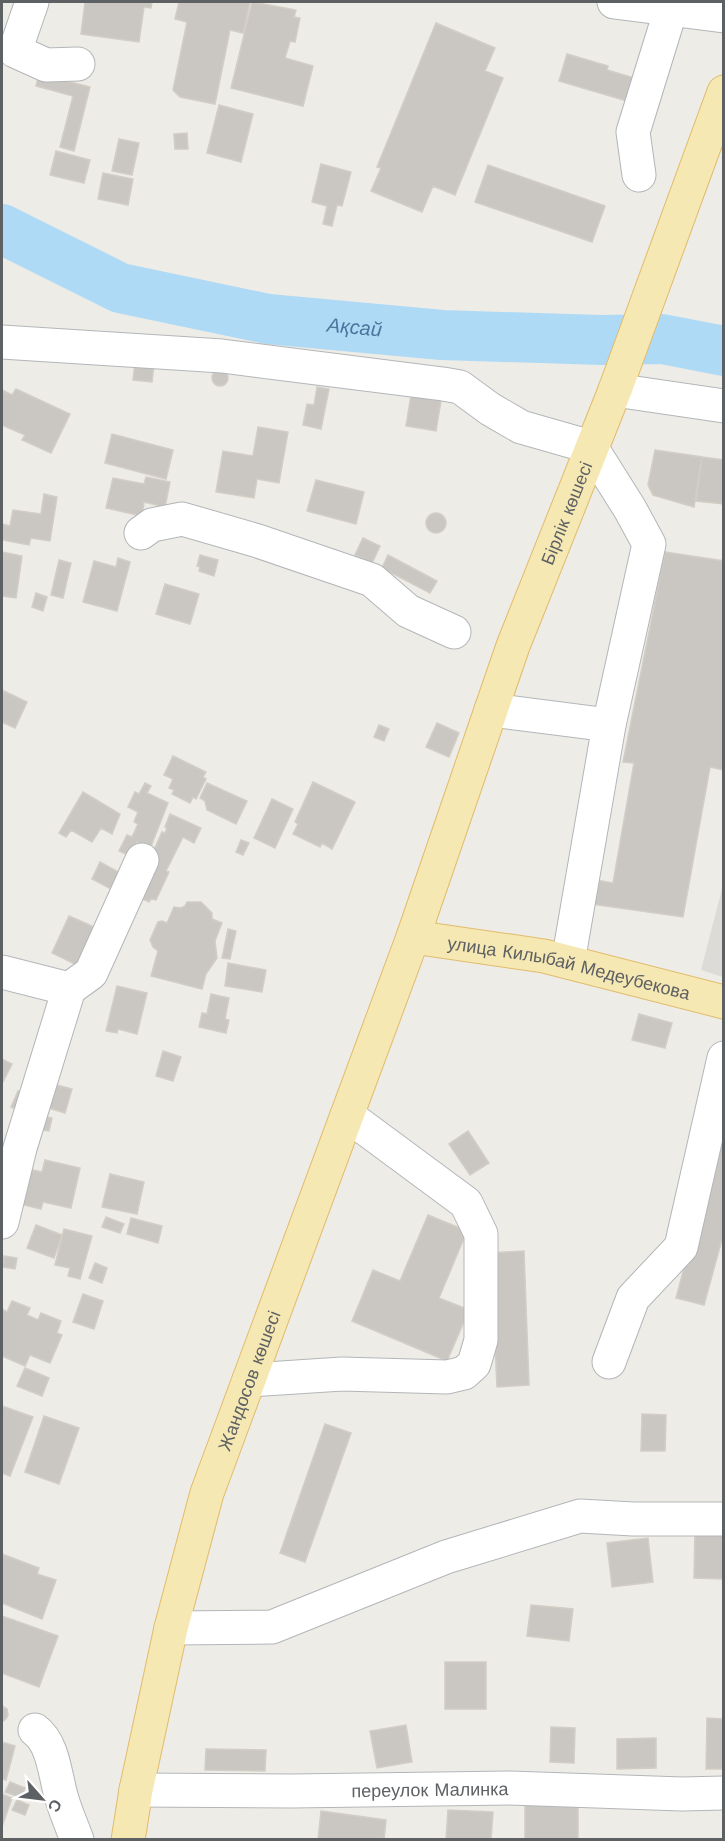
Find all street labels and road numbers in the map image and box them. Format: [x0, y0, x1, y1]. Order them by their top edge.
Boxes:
street label: Бірлік көшесі [536, 458, 596, 567]
street label: улица Килыбай Медеубекова [446, 932, 693, 1004]
street label: Жандосов көшесі [213, 1308, 284, 1453]
street label: переулок Малинка [351, 1778, 510, 1801]

